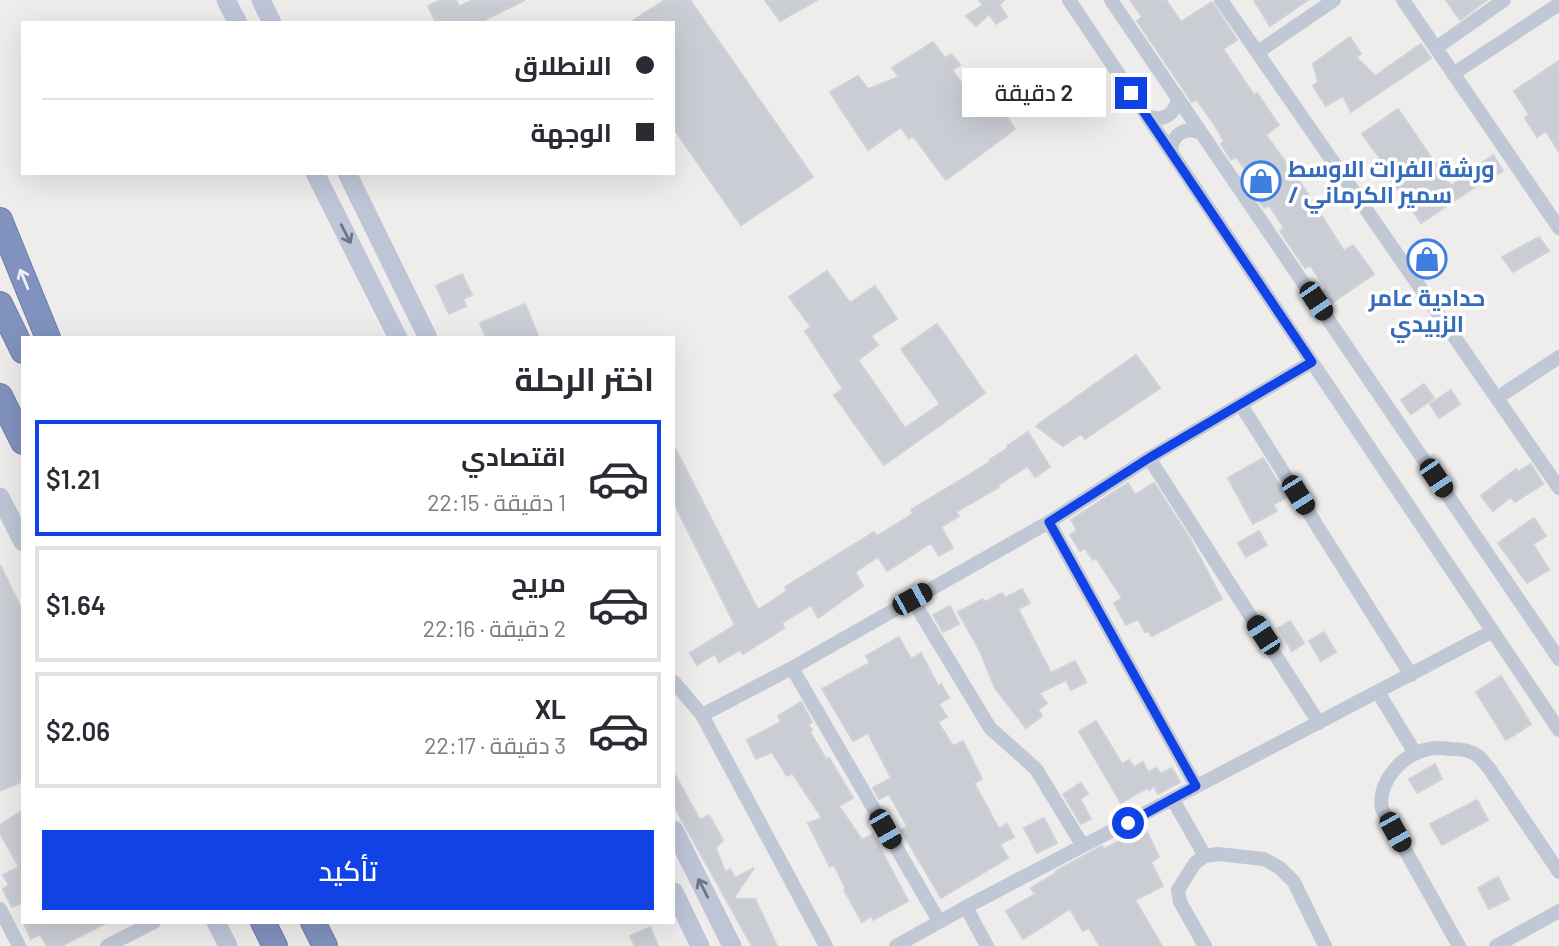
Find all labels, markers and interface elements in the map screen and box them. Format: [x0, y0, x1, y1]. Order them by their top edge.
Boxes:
text: الانطلاق [514, 49, 612, 80]
callout: 2 دقيقة [963, 68, 1106, 118]
route end [1115, 77, 1147, 109]
text: 2 دقيقة [995, 78, 1073, 106]
text: الوجهة [531, 116, 612, 147]
place label: ورشة الفرات الاوسط / سمير الكرماني [1288, 154, 1495, 214]
shop icon: ورشة الفرات الاوسط / سمير الكرماني [1240, 160, 1282, 202]
one-way arrow [339, 223, 353, 244]
shop icon: حدادية عامر الزبيدي [1406, 238, 1448, 280]
one-way arrow [17, 268, 30, 290]
car [1296, 278, 1337, 324]
place label: حدادية عامر الزبيدي [1368, 283, 1485, 343]
text: اختر الرحلة [515, 359, 654, 397]
text: اقتصادي [461, 440, 566, 471]
icon: car [587, 447, 650, 510]
car [1416, 455, 1457, 501]
text: $1.21 [46, 463, 100, 494]
car [1278, 472, 1319, 518]
text: 1 دقيقة · 22:15 [427, 488, 566, 516]
text: مريح [511, 566, 566, 597]
icon: car [587, 573, 650, 636]
car [889, 580, 936, 618]
text: $1.64 [46, 589, 106, 620]
car [1243, 612, 1284, 658]
text: 2 دقيقة · 22:16 [423, 614, 566, 642]
text: XL [535, 693, 566, 724]
icon: car [587, 699, 650, 762]
text: $2.06 [46, 715, 110, 746]
text: 3 دقيقة · 22:17 [424, 731, 566, 759]
car [866, 806, 905, 852]
route start [1112, 807, 1144, 839]
car [1376, 809, 1415, 855]
button: تأكيد [42, 830, 654, 910]
one-way arrow [696, 878, 710, 899]

